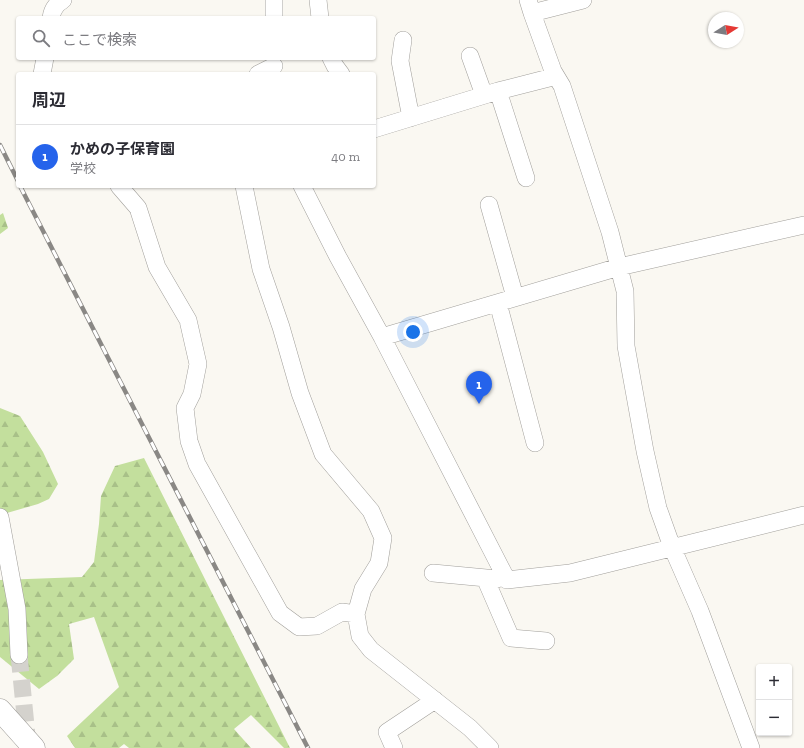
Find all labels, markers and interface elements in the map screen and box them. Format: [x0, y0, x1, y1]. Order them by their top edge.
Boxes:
north arrow [708, 12, 744, 48]
search box [16, 16, 376, 60]
icon: search [30, 27, 52, 49]
text: ここで検索 [62, 31, 137, 49]
text: 周辺 [32, 90, 66, 110]
text: かめの子保育園 [70, 140, 175, 158]
text: 1 [42, 149, 48, 164]
text: 40 m [331, 149, 360, 164]
text: 学校 [70, 161, 96, 176]
your location [403, 322, 423, 342]
pin: 1 [466, 371, 492, 404]
map controls [756, 664, 792, 736]
button: + [756, 664, 792, 700]
button: − [756, 700, 792, 736]

